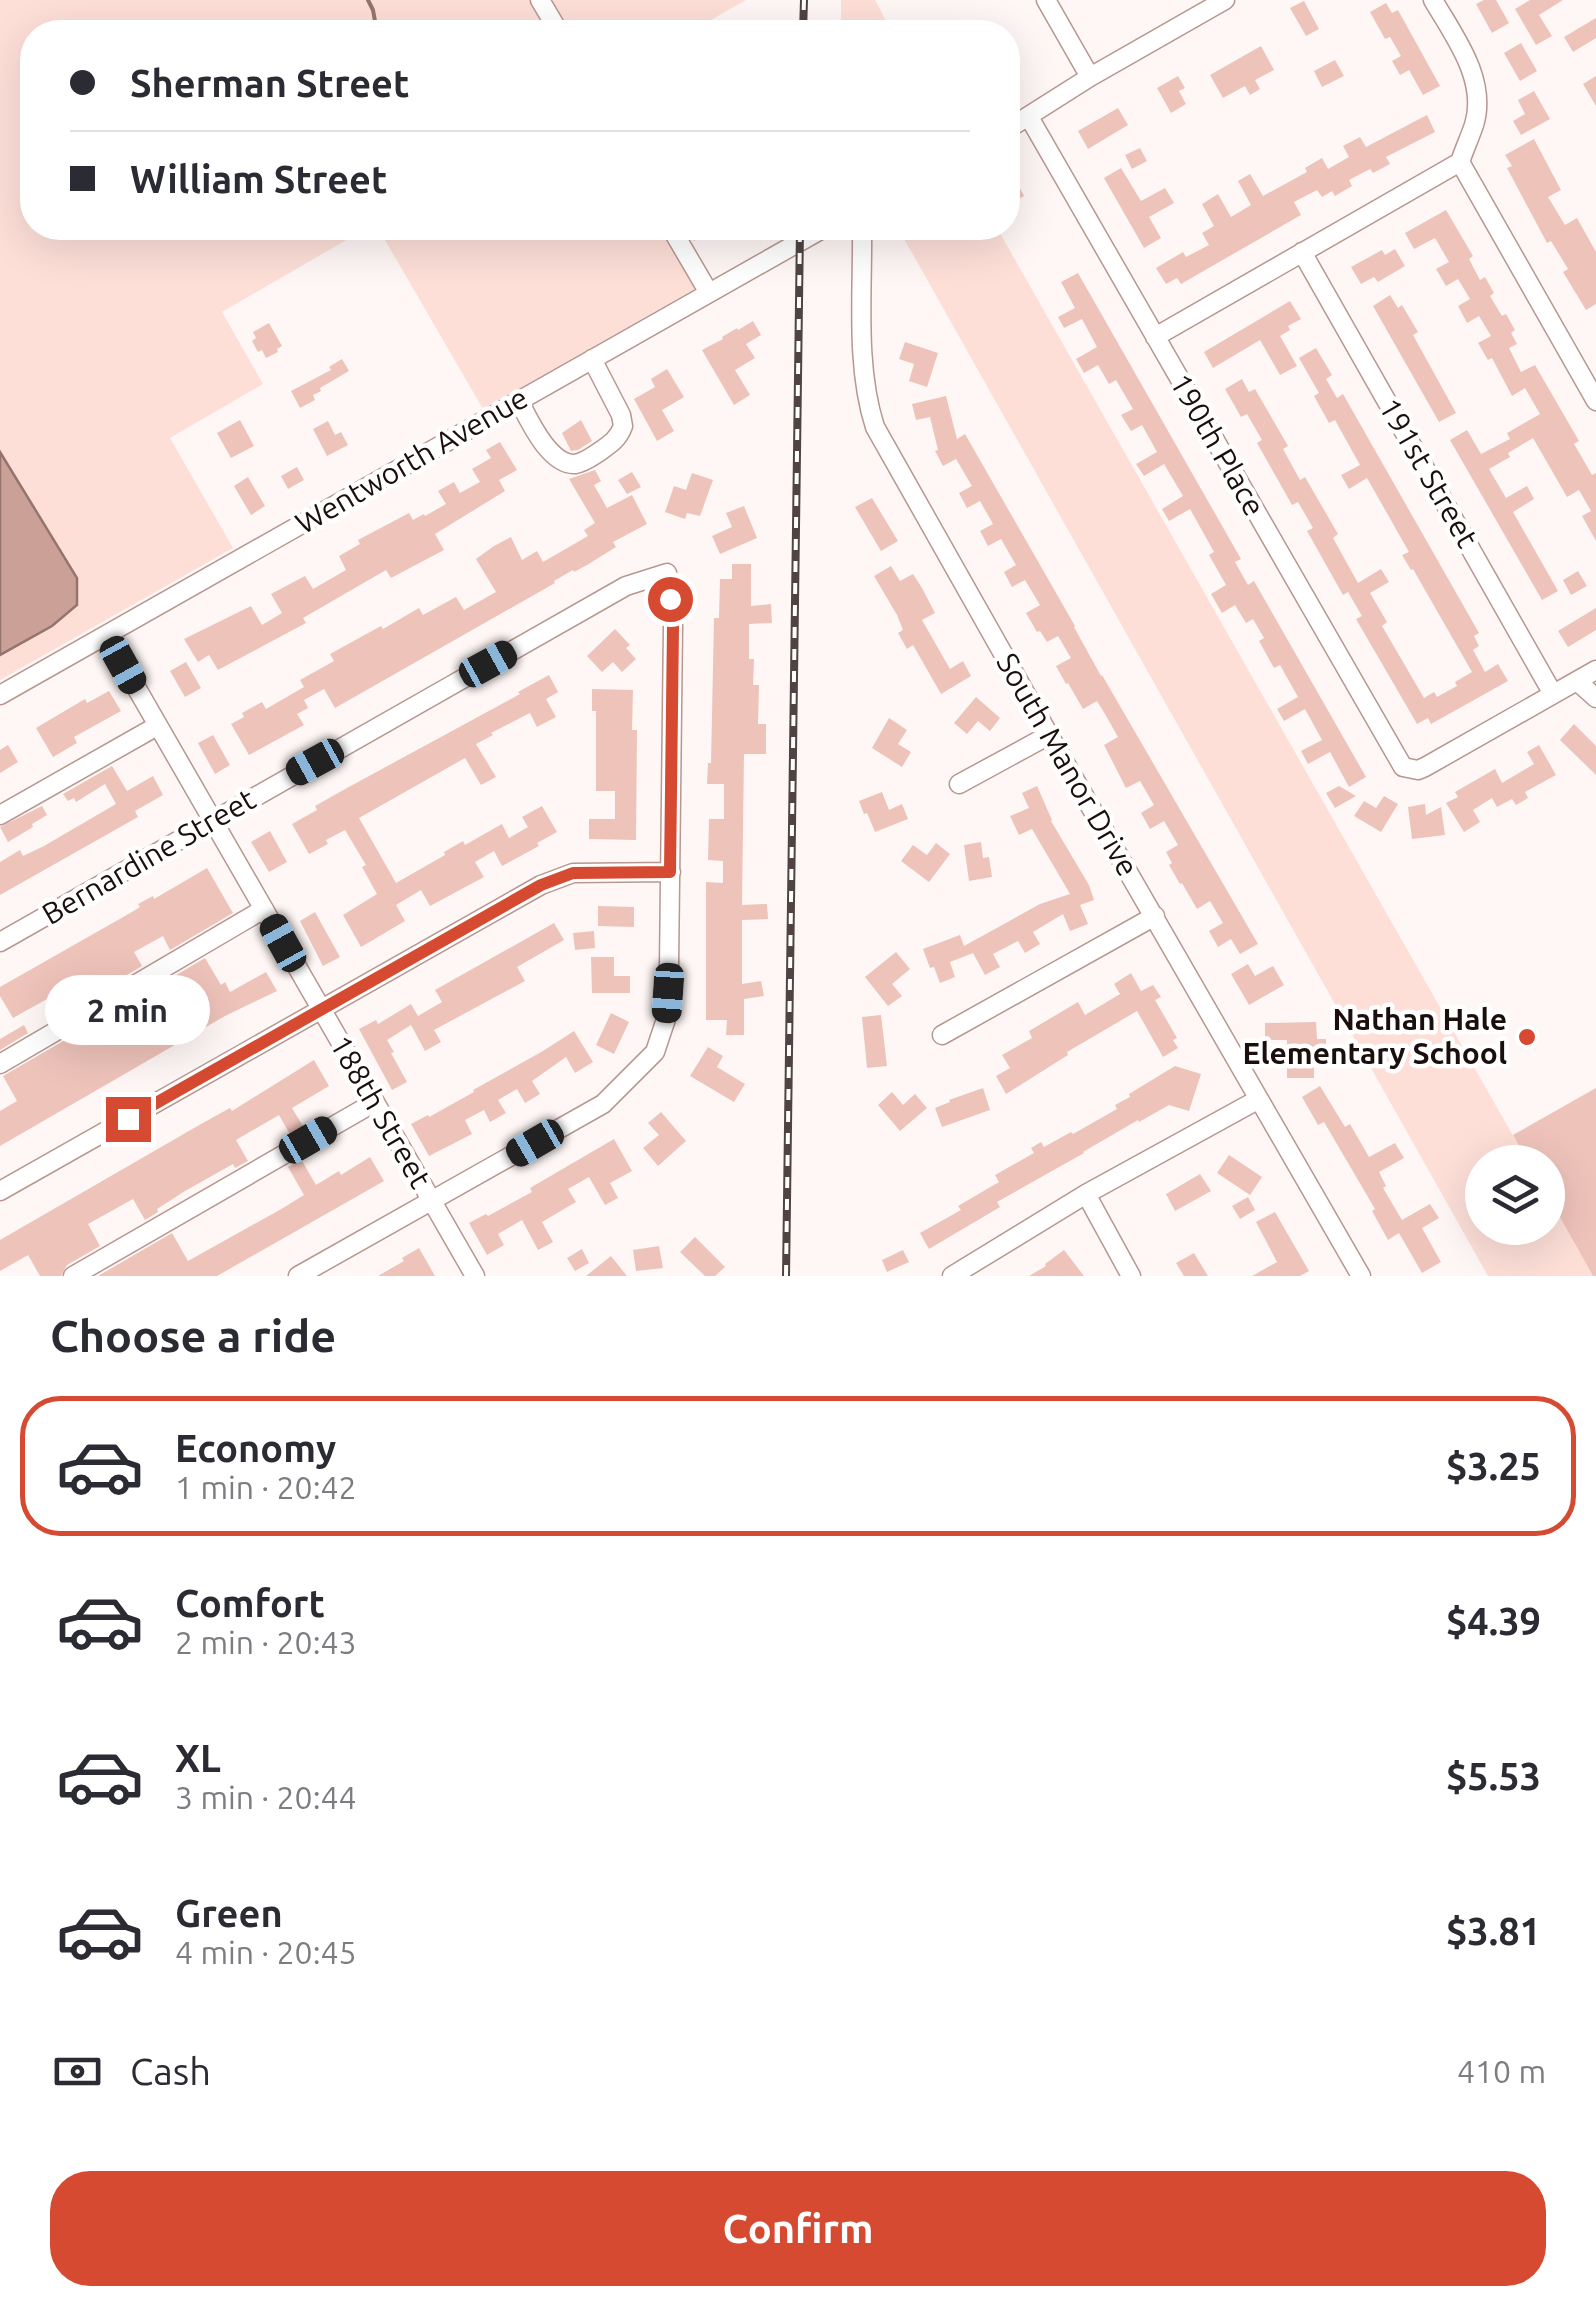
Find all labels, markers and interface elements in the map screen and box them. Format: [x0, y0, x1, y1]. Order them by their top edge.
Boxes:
text: Sherman Street [130, 62, 409, 104]
text: William Street [130, 158, 387, 200]
street label: 190th Place [1164, 367, 1272, 522]
street label: Wentworth Avenue [290, 380, 533, 540]
street label: 191st Street [1373, 392, 1485, 553]
route start [648, 577, 693, 622]
car [95, 631, 151, 699]
car [454, 636, 522, 692]
street label: South Manor Drive [990, 647, 1145, 882]
car [281, 734, 349, 790]
street label: Bernardine Street [36, 781, 261, 931]
car [255, 909, 311, 977]
car [651, 962, 685, 1024]
callout: 2 min [46, 974, 210, 1044]
text: 2 min [87, 992, 168, 1028]
place label: Nathan Hale Elementary School [1243, 1002, 1507, 1070]
marker: Nathan Hale Elementary School [1516, 1026, 1538, 1048]
street label: 188th Street [324, 1029, 438, 1194]
route end [106, 1097, 151, 1142]
car [275, 1112, 341, 1168]
car [502, 1115, 568, 1171]
map controls [1465, 1145, 1565, 1245]
button: layers [1465, 1145, 1565, 1245]
text: Choose a ride [50, 1310, 336, 1361]
icon: car [55, 1421, 145, 1511]
text: Economy [175, 1427, 336, 1469]
text: $3.25 [1446, 1445, 1541, 1487]
text: 1 min · 20:42 [175, 1469, 357, 1505]
icon: car [55, 1576, 145, 1666]
text: Comfort [175, 1582, 325, 1624]
text: $4.39 [1446, 1600, 1541, 1642]
text: 2 min · 20:43 [175, 1624, 357, 1660]
icon: car [55, 1731, 145, 1821]
text: XL [175, 1737, 221, 1779]
text: $5.53 [1446, 1755, 1541, 1797]
text: 3 min · 20:44 [175, 1779, 357, 1815]
icon: car [55, 1886, 145, 1976]
text: Green [175, 1892, 283, 1934]
text: $3.81 [1446, 1910, 1541, 1952]
text: 4 min · 20:45 [175, 1934, 357, 1970]
icon: cash [50, 2044, 105, 2099]
text: Cash [130, 2050, 211, 2092]
text: 410 m [1457, 2053, 1546, 2089]
button: Confirm [50, 2171, 1546, 2286]

